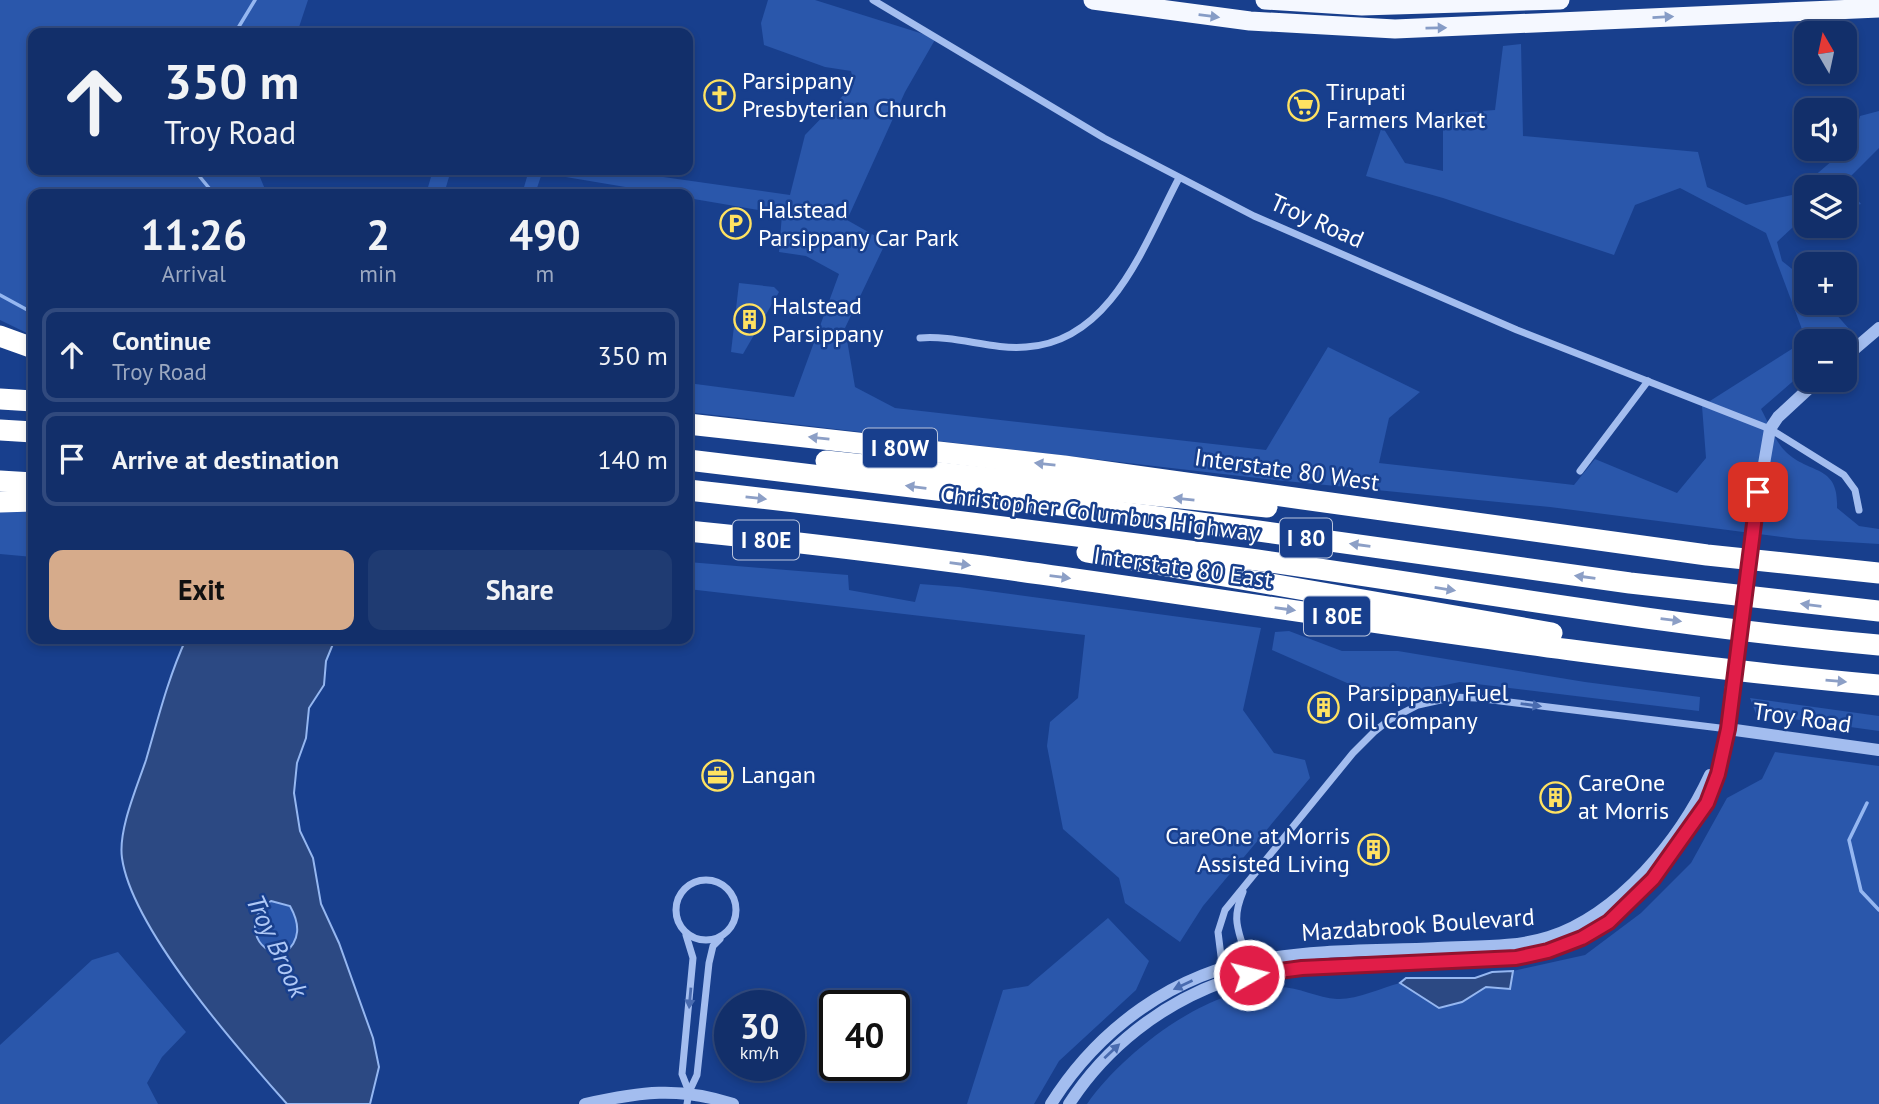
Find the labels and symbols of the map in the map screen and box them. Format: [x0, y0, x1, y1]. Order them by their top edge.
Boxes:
one-way arrow [1198, 11, 1220, 22]
one-way arrow [1653, 11, 1675, 22]
north arrow [1794, 21, 1857, 84]
one-way arrow [1425, 22, 1447, 33]
place label: Parsippany Presbyterian Church [742, 65, 947, 124]
place label: Tirupati Farmers Market [1326, 76, 1485, 135]
church icon: Parsippany Presbyterian Church [702, 78, 736, 112]
supermarket icon: Tirupati Farmers Market [1286, 89, 1320, 123]
street label: Troy Road [1266, 186, 1369, 255]
place label: Halstead Parsippany Car Park [758, 194, 959, 253]
parking icon: Halstead Parsippany Car Park [718, 207, 752, 241]
place label: Halstead Parsippany [772, 290, 883, 349]
building icon: Halstead Parsippany [732, 303, 766, 337]
road number: I 80W [863, 428, 937, 468]
one-way arrow [808, 433, 830, 444]
street label: Interstate 80 West [1193, 441, 1382, 498]
one-way arrow [1034, 458, 1056, 469]
pin [1728, 462, 1788, 522]
street label: Christopher Columbus Highway [938, 478, 1262, 549]
one-way arrow [905, 481, 927, 492]
one-way arrow [745, 492, 767, 503]
one-way arrow [1173, 493, 1195, 504]
road number: I 80 [1280, 518, 1332, 558]
road number: I 80E [733, 520, 799, 560]
street label: Interstate 80 East [1092, 540, 1275, 595]
one-way arrow [1349, 540, 1371, 551]
one-way arrow [949, 559, 971, 570]
one-way arrow [1574, 571, 1596, 582]
one-way arrow [1049, 572, 1071, 583]
one-way arrow [1434, 583, 1456, 594]
road number: I 80E [1304, 596, 1370, 636]
one-way arrow [1800, 600, 1822, 611]
one-way arrow [1274, 603, 1296, 614]
one-way arrow [1660, 615, 1682, 626]
one-way arrow [1825, 676, 1847, 687]
place label: Parsippany Fuel Oil Company [1347, 677, 1508, 736]
building icon: Parsippany Fuel Oil Company [1307, 690, 1341, 724]
street label: Troy Road [1751, 695, 1853, 740]
one-way arrow [1520, 700, 1542, 711]
office icon: Langan [701, 758, 735, 792]
place label: Langan [741, 759, 816, 790]
place label: CareOne at Morris [1578, 767, 1669, 826]
building icon: CareOne at Morris [1538, 780, 1572, 814]
place label: CareOne at Morris Assisted Living [1165, 820, 1350, 879]
building icon: CareOne at Morris Assisted Living [1356, 833, 1390, 867]
water label: Troy Brook [239, 889, 316, 1004]
street label: Mazdabrook Boulevard [1300, 901, 1536, 948]
position arrow [1212, 938, 1286, 1012]
one-way arrow [1172, 980, 1193, 991]
one-way arrow [684, 987, 695, 1009]
speed limit sign: 40 [819, 990, 910, 1081]
one-way arrow [1103, 1043, 1121, 1059]

